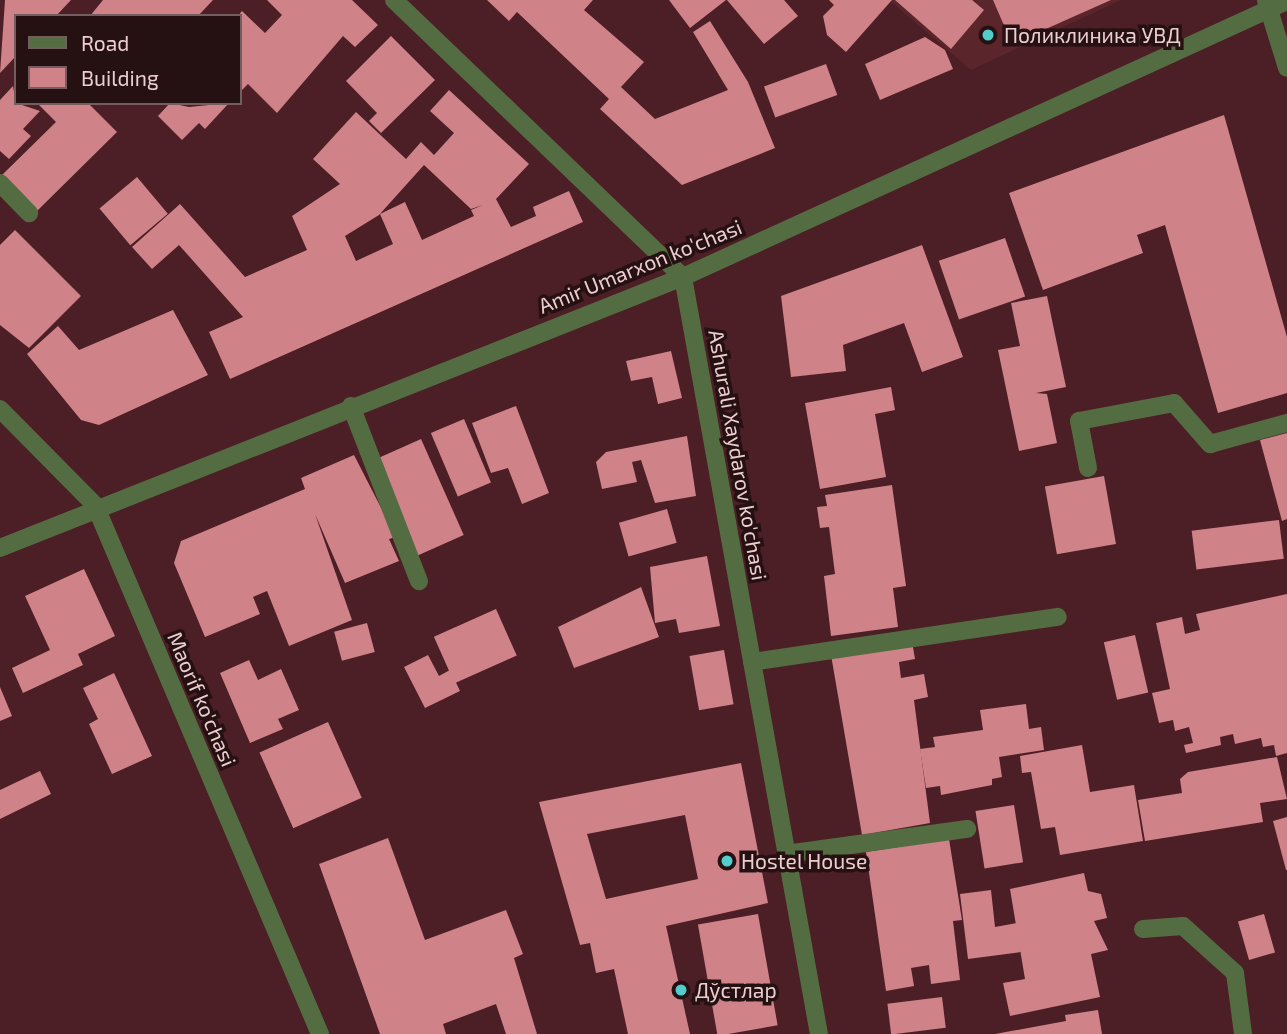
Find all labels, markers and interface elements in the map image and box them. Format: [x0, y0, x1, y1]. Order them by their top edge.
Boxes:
legend [14, 14, 242, 105]
place label: Поликлиника УВД [1004, 22, 1181, 48]
marker: Поликлиника УВД [978, 25, 998, 45]
text: Road [81, 30, 129, 55]
text: Building [81, 65, 159, 90]
street label: Amir Umarxon ko'chasi [534, 214, 746, 318]
street label: Ashurali Xaydarov ko'chasi [703, 328, 773, 582]
street label: Maorif ko'chasi [162, 628, 242, 770]
place label: Hostel House [741, 848, 868, 874]
marker: Hostel House [719, 853, 735, 869]
place label: Дўстлар [695, 977, 777, 1003]
marker: Дўстлар [673, 982, 689, 998]

